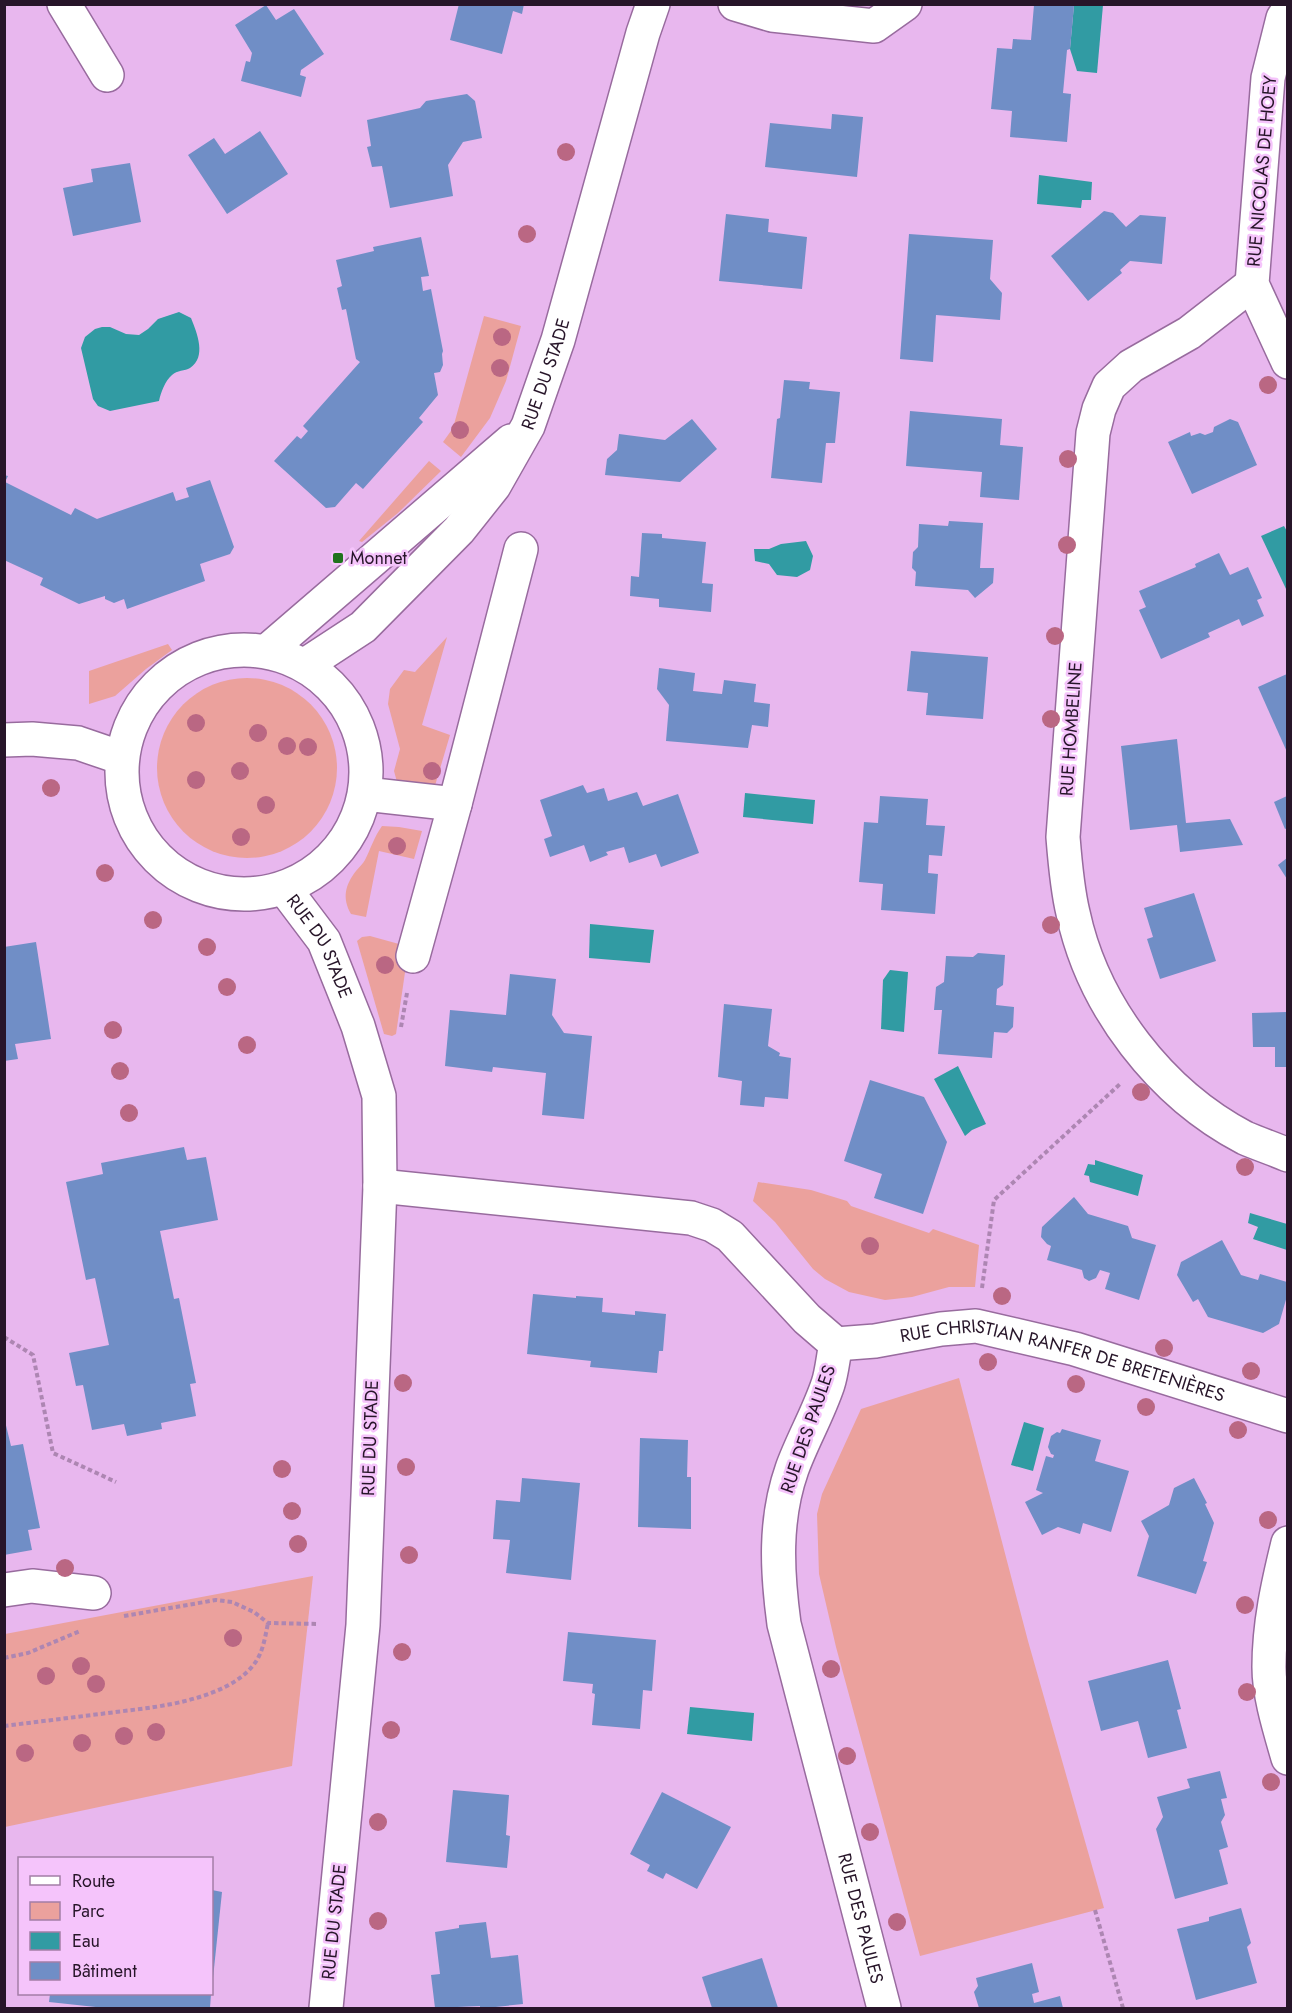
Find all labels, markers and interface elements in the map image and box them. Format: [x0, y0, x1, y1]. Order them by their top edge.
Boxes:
street label: RUE NICOLAS DE HOEY [1241, 73, 1283, 268]
street label: RUE DU STADE [515, 315, 576, 433]
place label: Monnet [350, 545, 408, 571]
marker: Monnet [331, 551, 345, 565]
street label: RUE HOMBELINE [1053, 661, 1089, 797]
street label: RUE DU STADE [280, 889, 359, 1002]
street label: RUE CHRISTIAN RANFER DE BRETENIÈRES [898, 1313, 1228, 1408]
street label: RUE DES PAULES [774, 1361, 842, 1496]
street label: RUE DU STADE [355, 1380, 385, 1496]
street label: RUE DES PAULES [831, 1850, 890, 1986]
legend [18, 1857, 213, 1995]
street label: RUE DU STADE [315, 1863, 353, 1981]
text: Route [72, 1868, 115, 1894]
text: Parc [72, 1898, 105, 1924]
text: Eau [72, 1928, 100, 1954]
text: Bâtiment [72, 1958, 138, 1984]

